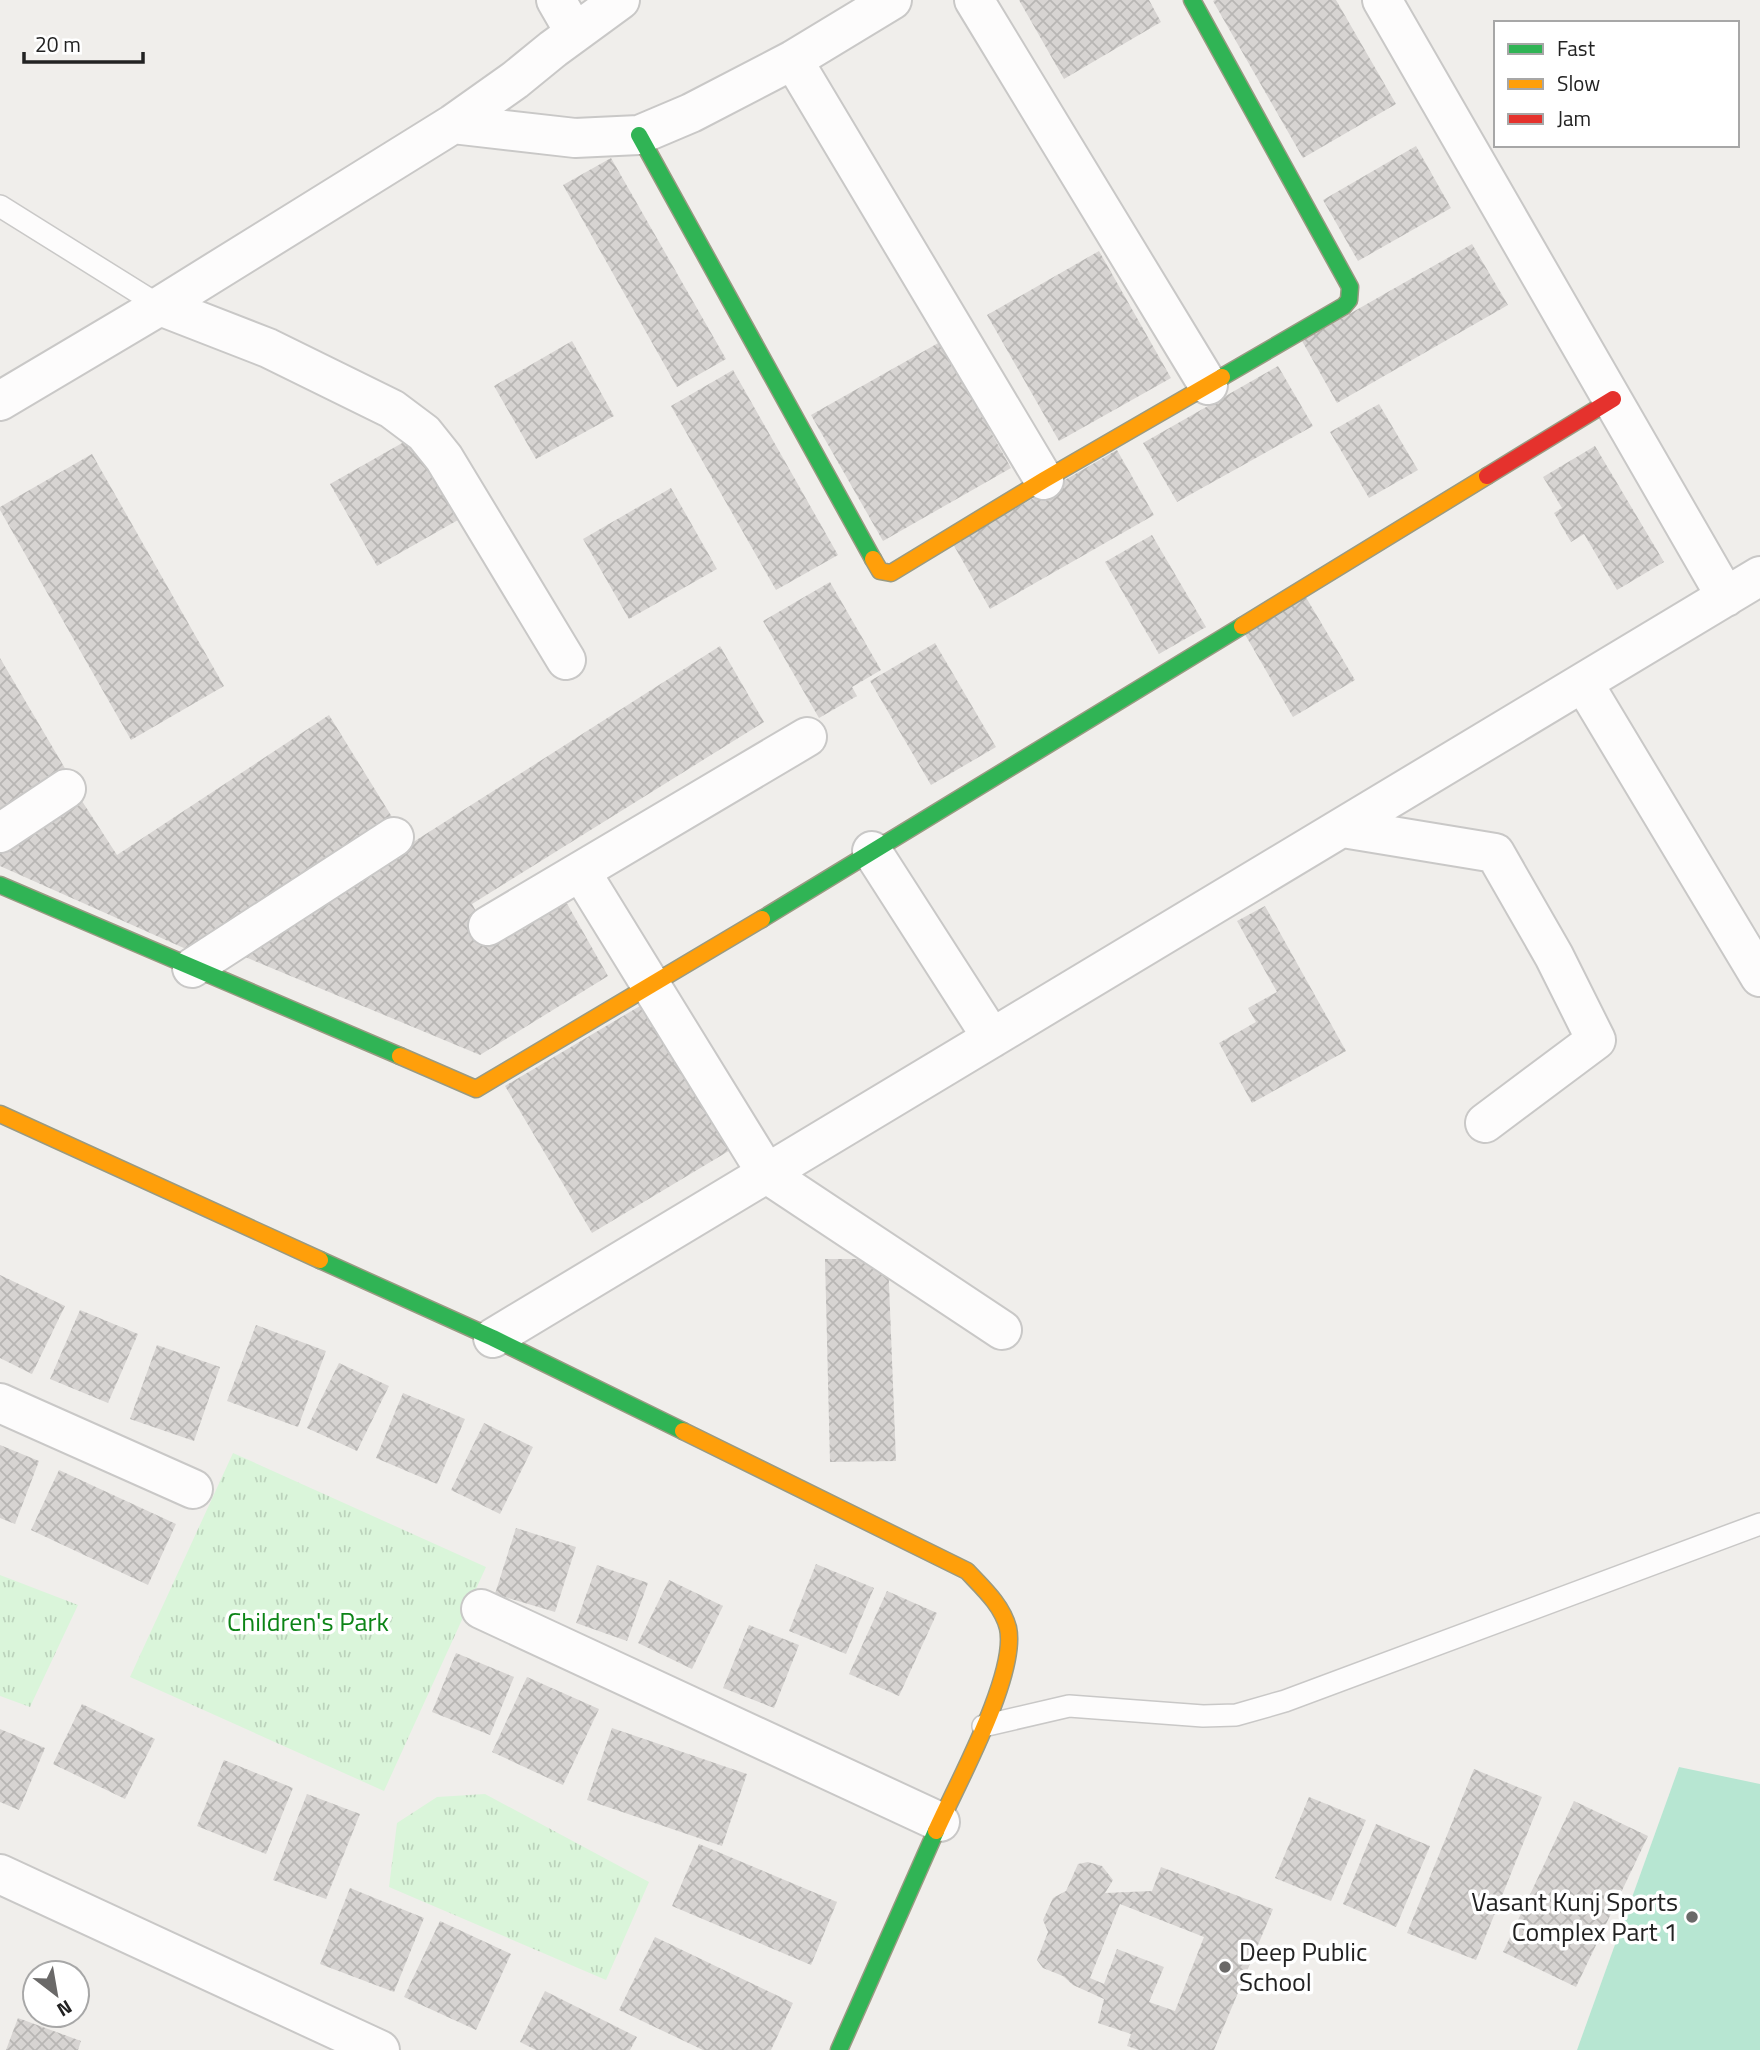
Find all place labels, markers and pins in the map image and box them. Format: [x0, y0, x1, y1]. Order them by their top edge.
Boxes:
place label: Vasant Kunj Sports Complex Part 1 [1471, 1882, 1678, 1951]
marker: Vasant Kunj Sports Complex Part 1 [1684, 1909, 1700, 1925]
place label: Deep Public School [1239, 1932, 1367, 2001]
marker: Deep Public School [1217, 1959, 1233, 1975]

